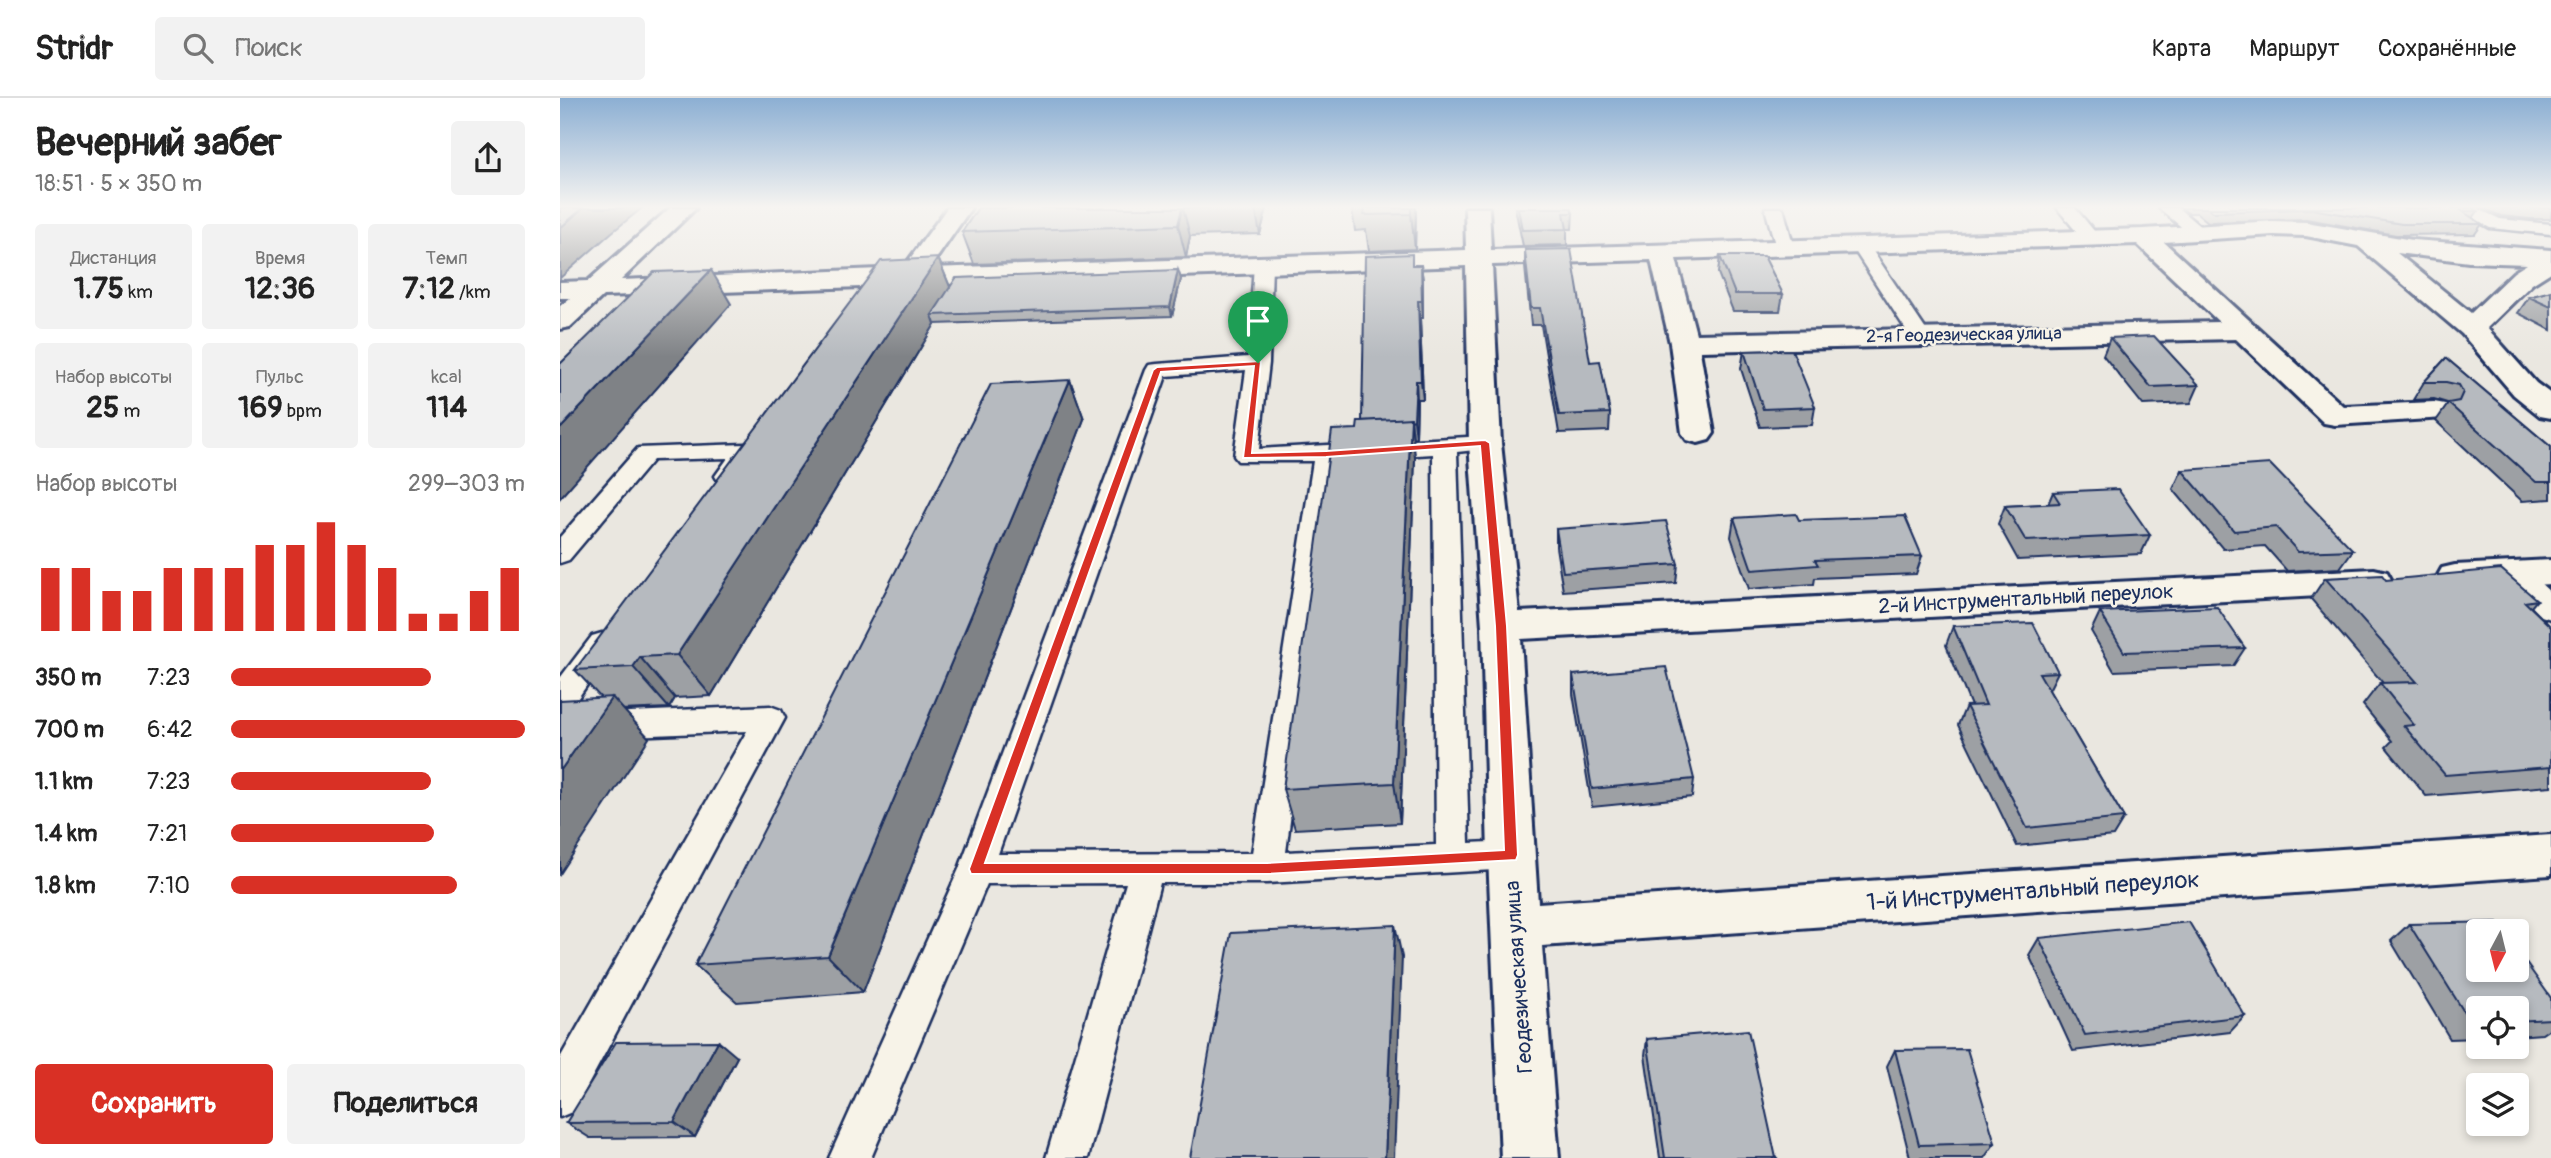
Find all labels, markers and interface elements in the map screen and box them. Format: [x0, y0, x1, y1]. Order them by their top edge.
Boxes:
search box [155, 17, 645, 80]
text: Stridr [35, 28, 113, 69]
icon: search [179, 29, 217, 67]
text: Поиск [235, 32, 303, 64]
text: Карта [2152, 34, 2211, 63]
text: Маршрут [2249, 34, 2340, 63]
text: Сохранённые [2378, 34, 2516, 63]
text: Вечерний забег [35, 119, 282, 167]
button: share [451, 121, 525, 195]
text: 18:51 · 5 × 350 m [35, 169, 202, 198]
text: Дистанция [70, 246, 156, 270]
text: Время [255, 246, 305, 270]
text: Темп [426, 246, 468, 270]
text: 1.75 [74, 270, 124, 307]
text: 12:36 [245, 270, 315, 307]
text: 7:12 [403, 270, 455, 307]
text: km [124, 280, 153, 304]
text: /km [455, 280, 491, 304]
pin [1228, 291, 1288, 363]
icon: arrive [1239, 302, 1277, 340]
street label: 2-я Геодезическая улица [1866, 322, 2062, 348]
text: Набор высоты [55, 365, 172, 389]
text: Пульс [256, 365, 304, 389]
text: kcal [431, 365, 462, 389]
text: 25 [86, 389, 119, 426]
text: 169 [238, 389, 283, 426]
text: 114 [426, 389, 467, 426]
text: m [119, 399, 140, 423]
text: bpm [283, 399, 322, 423]
text: Набор высоты [35, 469, 177, 498]
text: 299–303 m [408, 469, 525, 498]
street label: 2-й Инструментальный переулок [1878, 578, 2175, 620]
text: 350 m [35, 663, 101, 692]
text: 7:23 [147, 663, 190, 692]
text: 700 m [35, 715, 104, 744]
text: 6:42 [147, 715, 193, 744]
text: 1.1 km [35, 767, 93, 796]
text: 7:23 [147, 767, 190, 796]
text: 1.4 km [35, 819, 97, 848]
text: 7:21 [147, 819, 187, 848]
street label: 1-й Инструментальный переулок [1865, 865, 2201, 917]
text: 1.8 km [35, 871, 96, 900]
text: 7:10 [147, 871, 190, 900]
street label: Геодезическая улица [1499, 880, 1539, 1074]
north arrow [2466, 919, 2529, 982]
map controls [2466, 919, 2529, 1136]
button: locate [2466, 996, 2529, 1059]
button: Сохранить [35, 1064, 273, 1144]
button: Поделиться [287, 1064, 525, 1144]
button: layers [2466, 1073, 2529, 1136]

